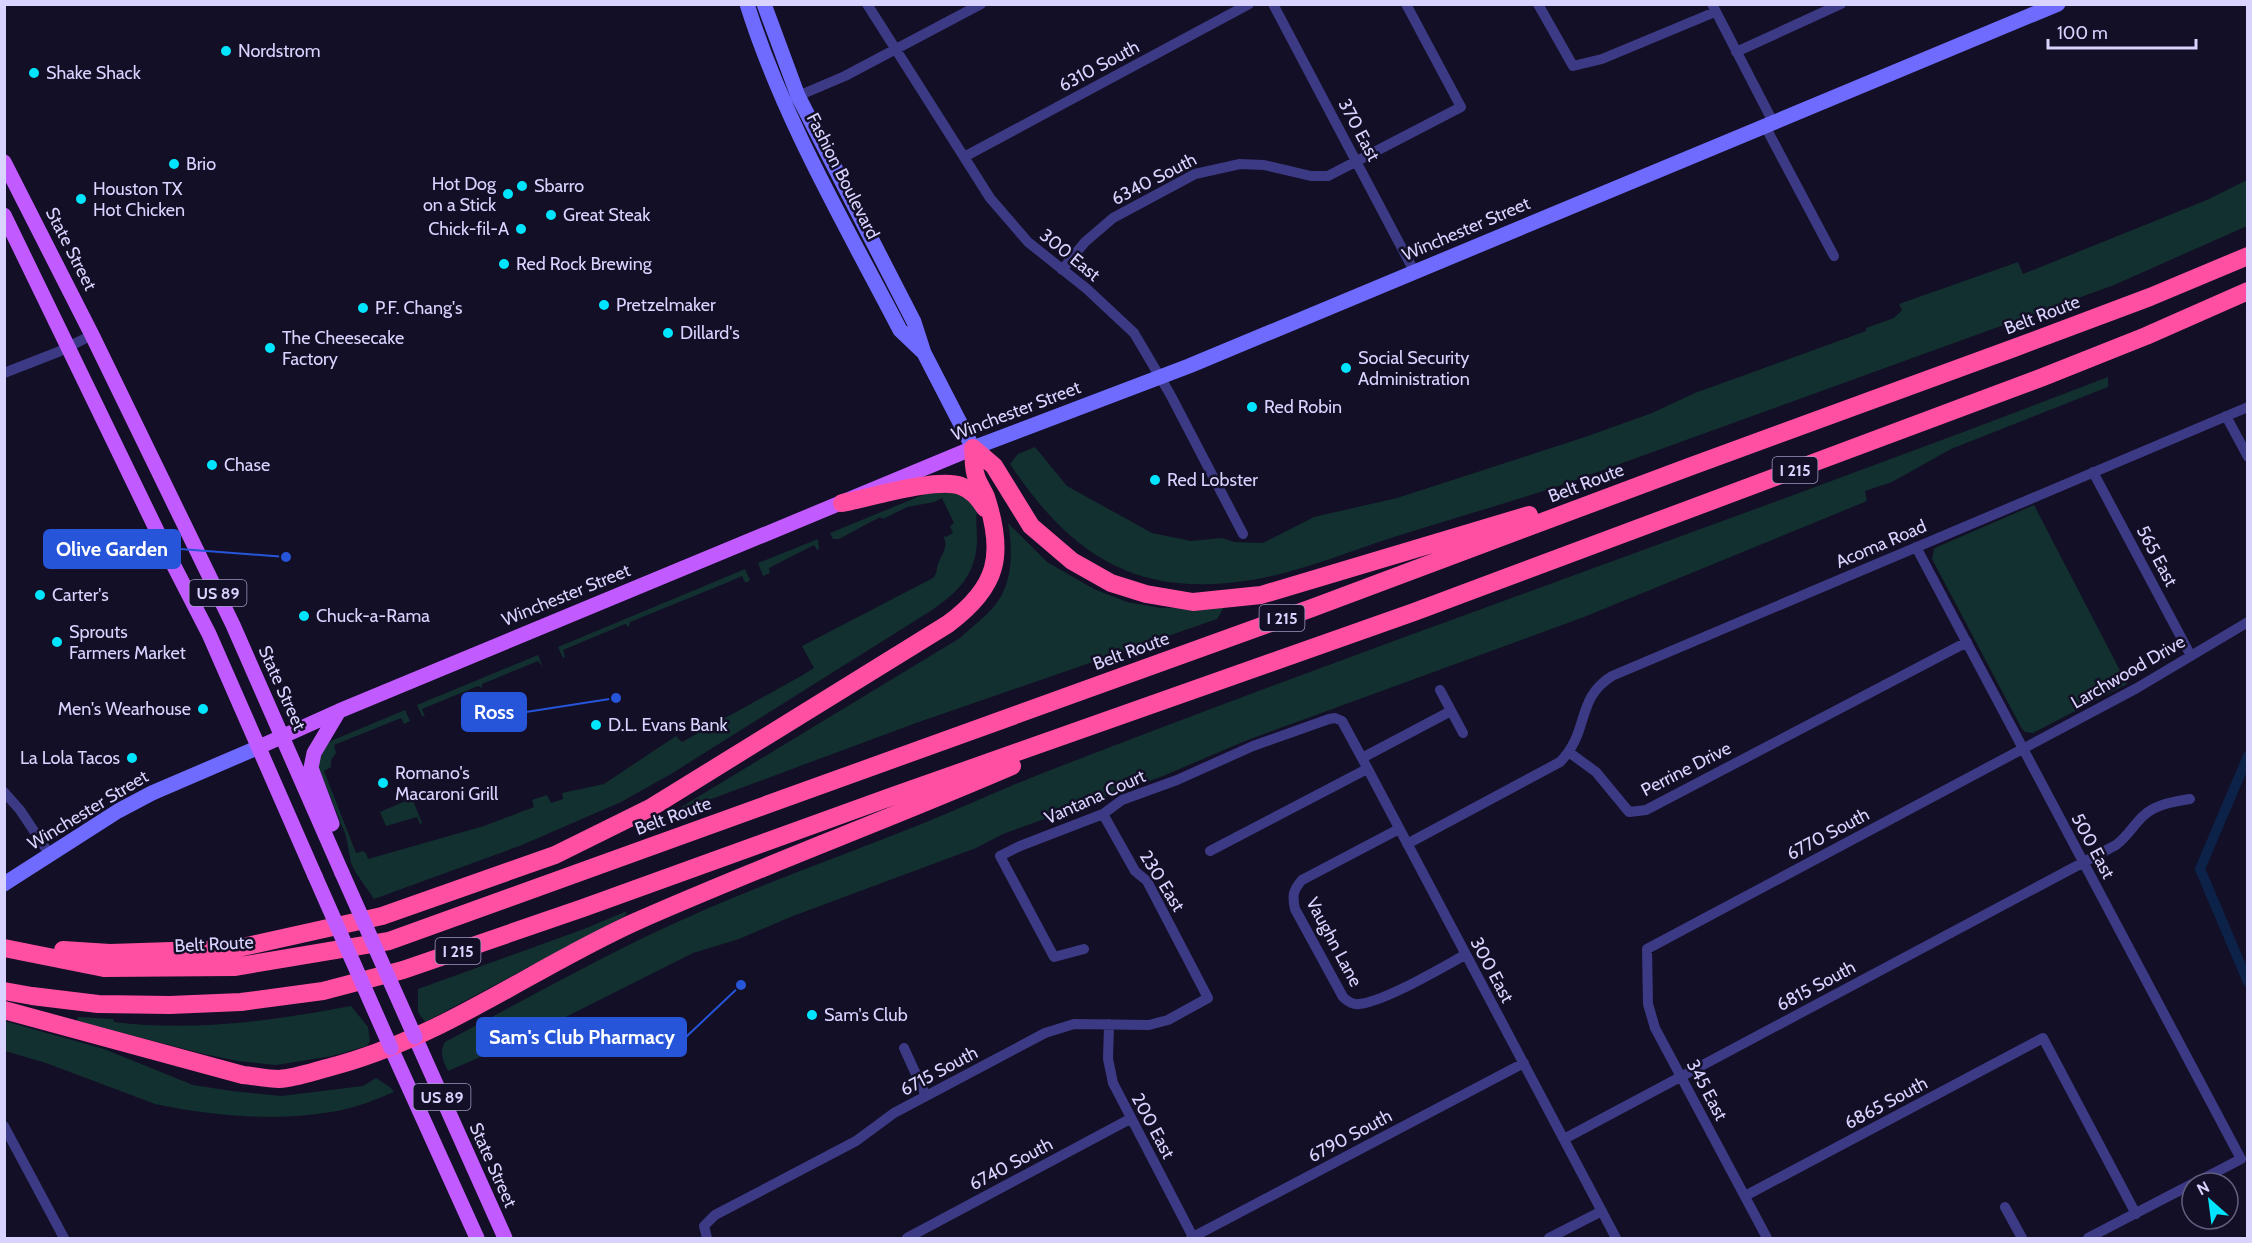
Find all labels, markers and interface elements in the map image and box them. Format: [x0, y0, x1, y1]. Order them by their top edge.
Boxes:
scale bar [2048, 12, 2196, 50]
text: 100 m [2057, 22, 2108, 44]
street label: 6310 South [1055, 36, 1143, 96]
place label: Nordstrom [238, 40, 320, 62]
marker: Nordstrom [219, 44, 233, 58]
place label: Shake Shack [46, 62, 142, 84]
marker: Shake Shack [27, 66, 41, 80]
street label: 370 East [1333, 95, 1385, 165]
street label: Fashion Boulevard [802, 109, 884, 243]
street label: 6340 South [1108, 148, 1200, 210]
place label: Brio [186, 153, 216, 175]
marker: Brio [167, 157, 181, 171]
place label: Hot Dog on a Stick [423, 173, 497, 216]
place label: Sbarro [534, 175, 584, 197]
place label: Houston TX Hot Chicken [93, 178, 185, 221]
marker: Sbarro [515, 179, 529, 193]
marker: Hot Dog on a Stick [501, 187, 515, 201]
marker: Houston TX Hot Chicken [74, 192, 88, 206]
street label: Winchester Street [1399, 192, 1533, 266]
street label: State Street [41, 204, 101, 294]
place label: Great Steak [563, 204, 651, 226]
marker: Great Steak [544, 208, 558, 222]
place label: Chick-fil-A [428, 218, 509, 240]
marker: Chick-fil-A [514, 222, 528, 236]
street label: 300 East [1035, 224, 1105, 286]
place label: Red Rock Brewing [516, 253, 653, 275]
marker: Red Rock Brewing [497, 257, 511, 271]
street label: Belt Route [2001, 291, 2083, 339]
place label: Pretzelmaker [616, 294, 716, 316]
place label: P.F. Chang's [375, 297, 462, 319]
marker: Pretzelmaker [597, 298, 611, 312]
marker: P.F. Chang's [356, 301, 370, 315]
place label: Dillard's [680, 322, 740, 344]
marker: Dillard's [661, 326, 675, 340]
place label: The Cheesecake Factory [282, 327, 404, 370]
marker: The Cheesecake Factory [263, 341, 277, 355]
place label: Social Security Administration [1358, 347, 1470, 390]
marker: Social Security Administration [1339, 361, 1353, 375]
street label: Winchester Street [948, 376, 1084, 446]
place label: Red Robin [1264, 396, 1342, 418]
marker: Red Robin [1245, 400, 1259, 414]
place label: Chase [224, 454, 270, 476]
road number: I 215 [1772, 457, 1818, 483]
marker: Chase [205, 458, 219, 472]
street label: Belt Route [1545, 459, 1627, 507]
place label: Red Lobster [1167, 469, 1258, 491]
marker: Red Lobster [1148, 473, 1162, 487]
street label: Acoma Road [1832, 515, 1930, 573]
street label: 565 East [2132, 522, 2182, 590]
callout: Olive Garden [44, 530, 180, 568]
text: Olive Garden [56, 537, 168, 561]
street label: Winchester Street [499, 559, 633, 631]
road number: US 89 [190, 580, 246, 606]
place label: Carter's [52, 584, 109, 606]
marker: Carter's [33, 588, 47, 602]
place label: Chuck-a-Rama [316, 605, 430, 627]
road number: I 215 [1260, 605, 1304, 631]
marker: Chuck-a-Rama [297, 609, 311, 623]
place label: Sprouts Farmers Market [69, 621, 186, 664]
street label: Belt Route [1090, 627, 1172, 675]
street label: Larchwood Drive [2067, 630, 2189, 714]
marker: Sprouts Farmers Market [50, 635, 64, 649]
street label: State Street [254, 642, 310, 734]
callout: Ross [462, 693, 526, 731]
place label: Men's Wearhouse [58, 698, 191, 720]
text: Ross [474, 700, 514, 724]
marker: Men's Wearhouse [196, 702, 210, 716]
place label: D.L. Evans Bank [608, 714, 728, 736]
marker: D.L. Evans Bank [589, 718, 603, 732]
street label: Perrine Drive [1637, 737, 1735, 801]
place label: La Lola Tacos [20, 747, 120, 769]
marker: La Lola Tacos [125, 751, 139, 765]
place label: Romano's Macaroni Grill [395, 762, 499, 805]
street label: Winchester Street [24, 765, 152, 855]
street label: Vantana Court [1041, 765, 1149, 829]
marker: Romano's Macaroni Grill [376, 776, 390, 790]
street label: Belt Route [632, 792, 714, 840]
street label: 6770 South [1783, 803, 1873, 865]
street label: 500 East [2067, 809, 2119, 883]
street label: 230 East [1135, 846, 1189, 916]
street label: Vaughn Lane [1301, 894, 1367, 990]
street label: Belt Route [174, 931, 254, 957]
street label: 300 East [1466, 933, 1518, 1007]
road number: I 215 [436, 938, 480, 964]
street label: 6815 South [1773, 956, 1859, 1016]
place label: Sam's Club [824, 1004, 908, 1026]
marker: Sam's Club [805, 1008, 819, 1022]
callout: Sam's Club Pharmacy [477, 1018, 686, 1056]
text: Sam's Club Pharmacy [489, 1025, 675, 1049]
street label: 6715 South [897, 1041, 981, 1101]
street label: 345 East [1682, 1056, 1732, 1124]
street label: 6865 South [1841, 1072, 1931, 1134]
road number: US 89 [414, 1084, 470, 1110]
street label: 200 East [1127, 1090, 1179, 1162]
street label: 6790 South [1304, 1105, 1396, 1167]
street label: State Street [465, 1119, 521, 1211]
street label: 6740 South [966, 1133, 1056, 1195]
north arrow [2180, 1171, 2240, 1231]
text: N [2194, 1177, 2213, 1199]

